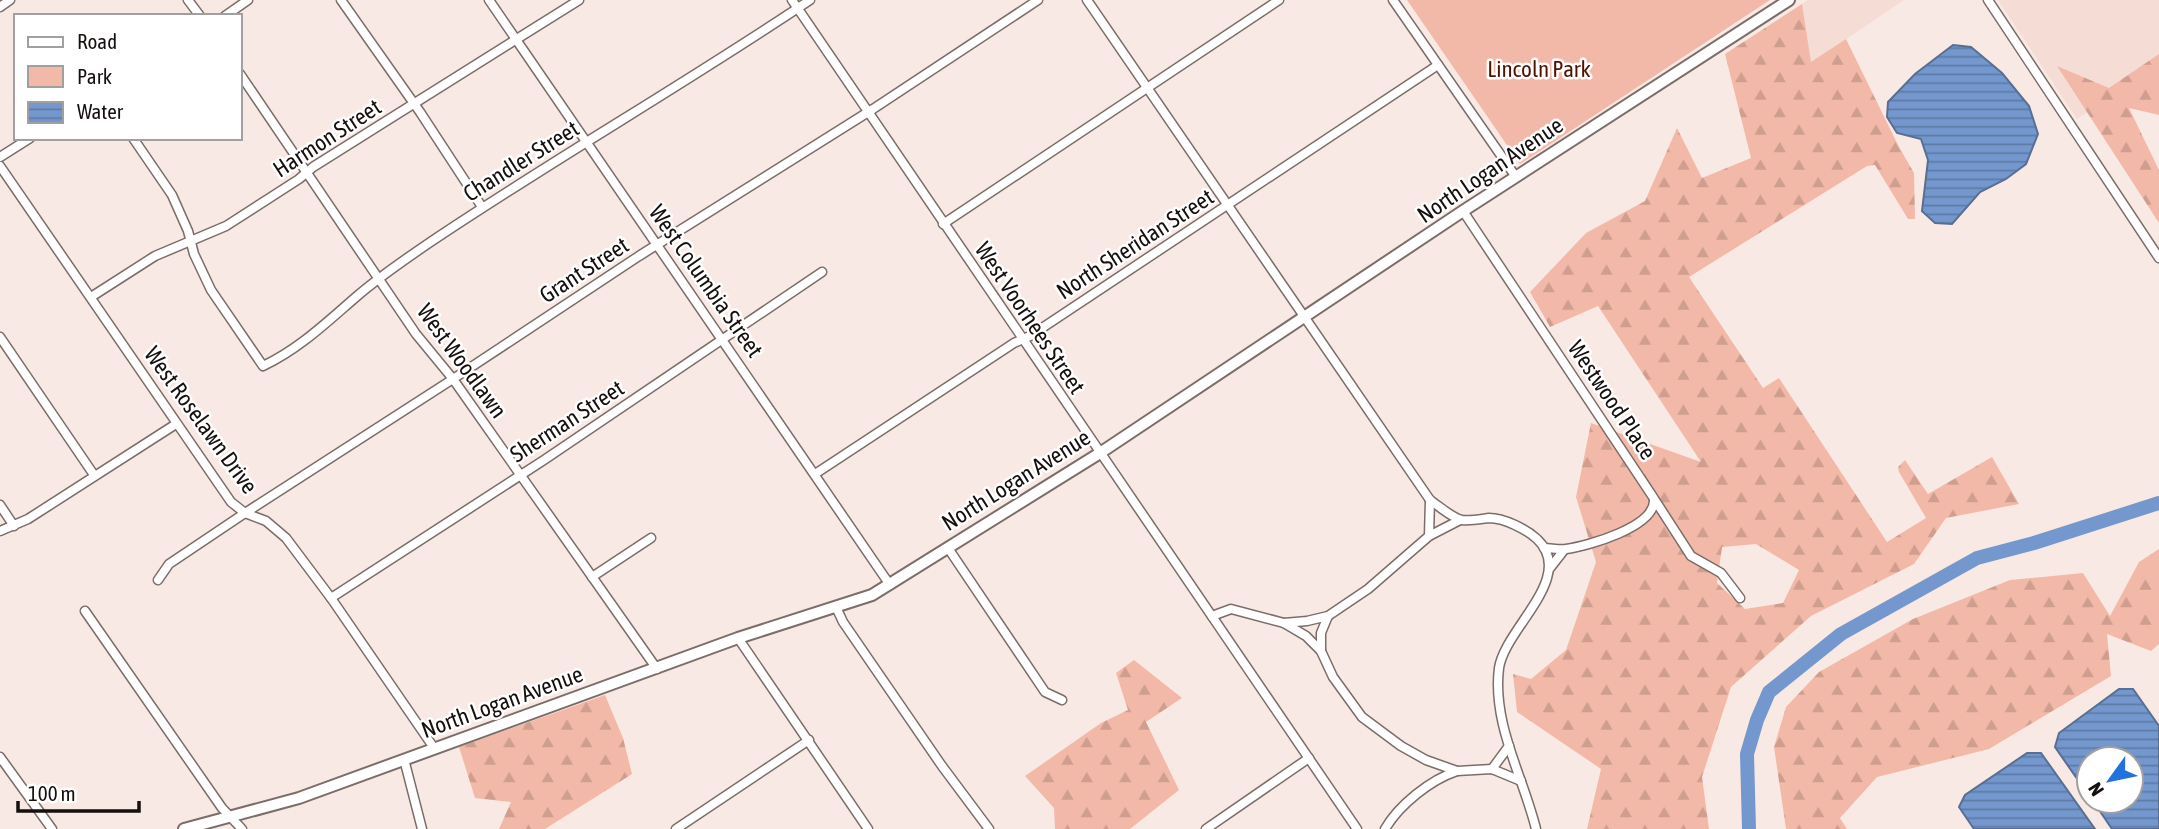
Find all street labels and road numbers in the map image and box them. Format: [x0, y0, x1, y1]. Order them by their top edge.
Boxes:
street label: Harmon Street [268, 94, 386, 182]
street label: North Logan Avenue [1412, 112, 1568, 228]
street label: Chandler Street [459, 115, 583, 207]
street label: North Sheridan Street [1052, 184, 1218, 304]
street label: West Columbia Street [644, 200, 768, 362]
street label: Grant Street [535, 232, 633, 308]
street label: West Voorhees Street [970, 237, 1090, 399]
street label: West Woodlawn [412, 299, 512, 423]
street label: Westwood Place [1563, 336, 1661, 464]
street label: West Roselawn Drive [139, 342, 263, 498]
street label: Sherman Street [505, 375, 629, 467]
street label: North Logan Avenue [937, 424, 1095, 536]
street label: North Logan Avenue [418, 661, 586, 743]

